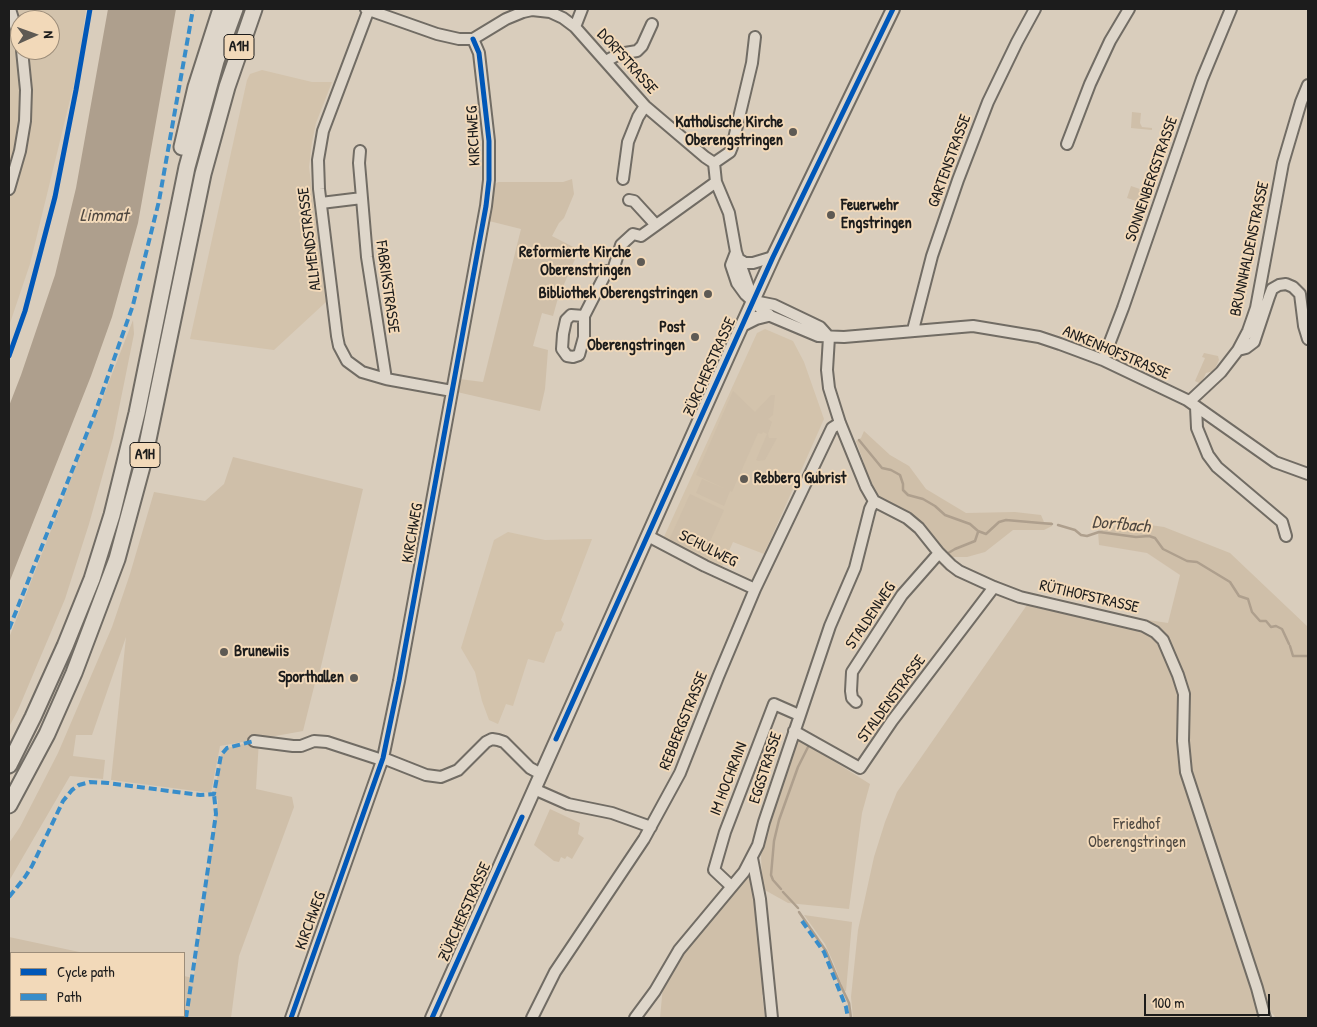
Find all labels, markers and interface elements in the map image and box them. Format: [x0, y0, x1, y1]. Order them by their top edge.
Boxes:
north arrow [10, 10, 60, 60]
street label: DORFSTRASSE [593, 25, 661, 99]
text: N [40, 30, 59, 39]
road number: A1H [224, 34, 254, 60]
street label: KIRCHWEG [463, 105, 485, 167]
street label: GARTENSTRASSE [924, 112, 976, 210]
place label: Katholische Kirche Oberengstringen [675, 113, 783, 151]
street label: SONNENBERGSTRASSE [1122, 114, 1182, 244]
marker: Katholische Kirche Oberengstringen [787, 126, 799, 138]
street label: BRUNNHALDENSTRASSE [1226, 180, 1274, 318]
street label: ALLMENDSTRASSE [294, 186, 326, 292]
place label: Feuerwehr Engstringen [841, 196, 912, 234]
water label: Limmat [80, 205, 128, 227]
marker: Feuerwehr Engstringen [825, 209, 837, 221]
street label: FABRIKSTRASSE [371, 240, 403, 334]
place label: Reformierte Kirche Oberenstringen [519, 243, 631, 281]
marker: Reformierte Kirche Oberenstringen [635, 256, 647, 268]
place label: Bibliothek Oberengstringen [538, 284, 698, 304]
marker: Bibliothek Oberengstringen [702, 288, 714, 300]
street label: ZÜRCHERSTRASSE [680, 314, 740, 420]
place label: Post Oberengstringen [587, 318, 685, 356]
street label: ANKENHOFSTRASSE [1060, 322, 1172, 384]
marker: Post Oberengstringen [689, 331, 701, 343]
road number: A1H [130, 442, 160, 468]
place label: Rebberg Gubrist [754, 469, 846, 489]
marker: Rebberg Gubrist [738, 473, 750, 485]
street label: KIRCHWEG [398, 502, 428, 564]
water label: Dorfbach [1091, 512, 1151, 538]
street label: SCHULWEG [676, 526, 740, 572]
street label: RÜTIHOFSTRASSE [1037, 576, 1141, 618]
street label: STALDENWEG [842, 579, 900, 653]
place label: Brunewiis [234, 642, 289, 662]
marker: Brunewiis [218, 646, 230, 658]
street label: STALDENSTRASSE [854, 652, 930, 746]
place label: Sporthallen [278, 668, 344, 688]
street label: REBBERGSTRASSE [656, 669, 712, 773]
marker: Sporthallen [348, 672, 360, 684]
street label: EGGSTRASSE [745, 730, 787, 806]
street label: IM HOCHRAIN [706, 740, 752, 818]
park label: Friedhof Oberengstringen [1088, 815, 1186, 853]
street label: ZÜRCHERSTRASSE [435, 859, 495, 965]
street label: KIRCHWEG [292, 889, 330, 953]
legend [10, 952, 185, 1017]
text: Cycle path [57, 961, 115, 982]
scale bar [1147, 984, 1273, 1016]
text: Path [57, 986, 82, 1007]
text: 100 m [1152, 992, 1185, 1013]

